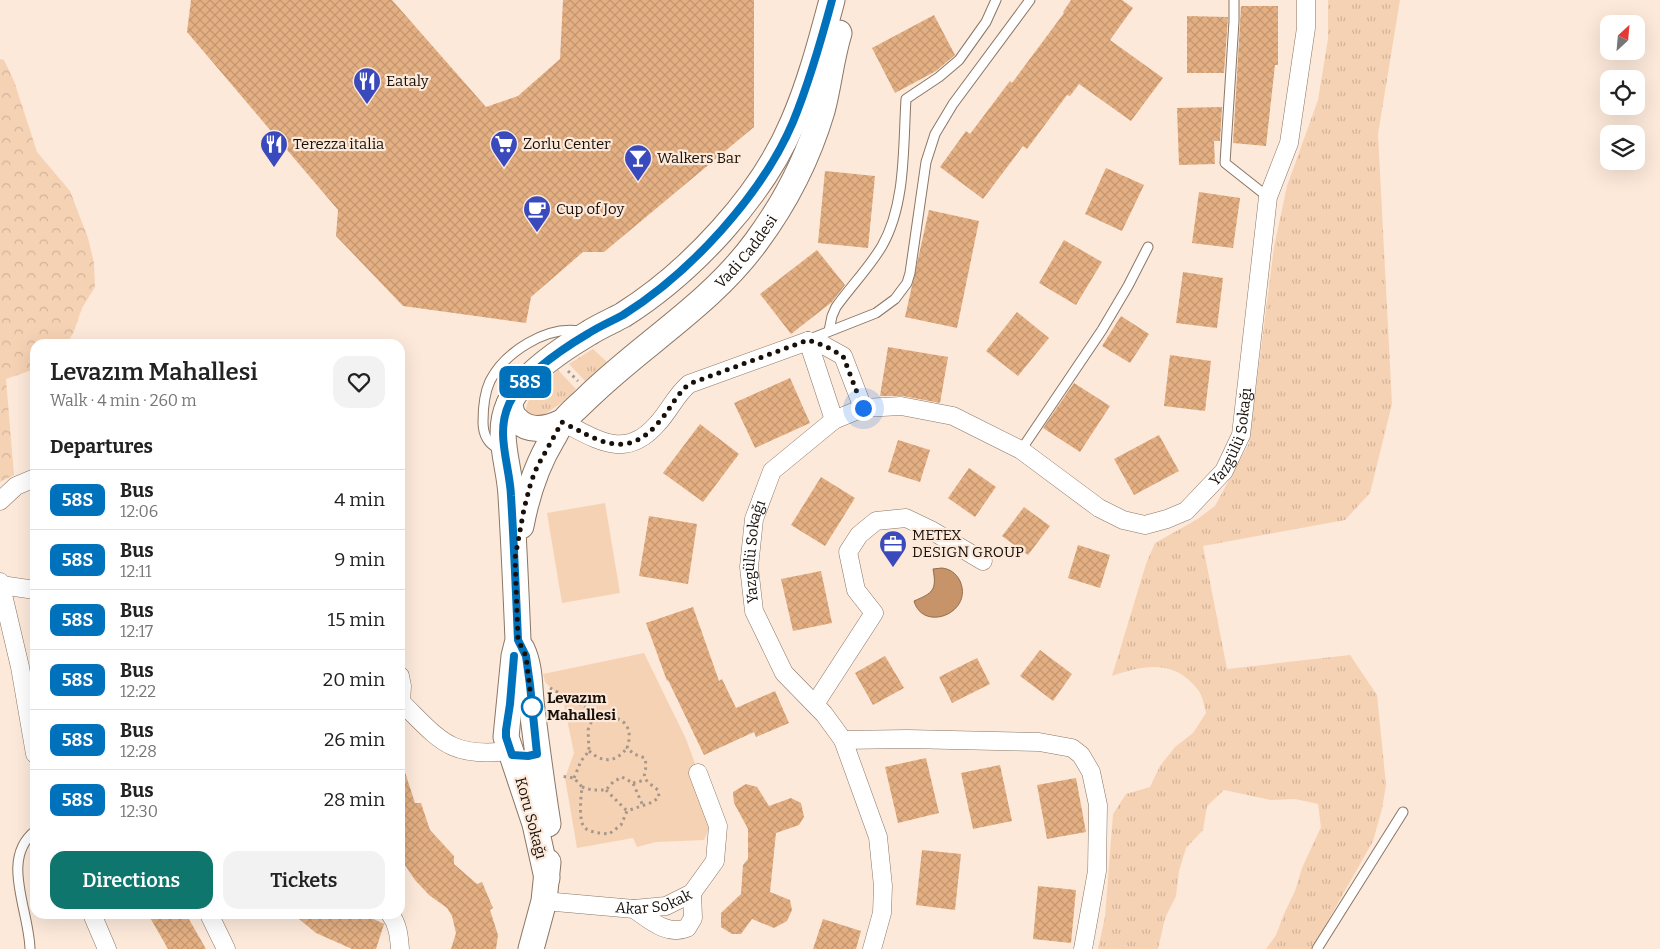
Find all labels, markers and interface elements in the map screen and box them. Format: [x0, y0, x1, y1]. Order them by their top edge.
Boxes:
north arrow [1600, 15, 1645, 60]
map controls [1600, 15, 1645, 170]
restaurant icon: Eataly [352, 66, 382, 105]
button: locate [1600, 70, 1645, 115]
place label: Eataly [386, 72, 429, 90]
button: layers [1600, 125, 1645, 170]
restaurant icon: Terezza italia [259, 129, 289, 168]
supermarket icon: Zorlu Center [489, 129, 519, 168]
place label: Terezza italia [293, 135, 384, 153]
place label: Zorlu Center [523, 135, 611, 153]
bar icon: Walkers Bar [623, 143, 653, 182]
place label: Walkers Bar [657, 149, 741, 167]
cafe icon: Cup of Joy [522, 194, 552, 233]
place label: Cup of Joy [556, 200, 624, 218]
street label: Vadi Caddesi [711, 211, 781, 292]
button: heart [333, 356, 385, 408]
text: Levazım Mahallesi [50, 358, 258, 386]
line badge: 58S [496, 366, 554, 398]
text: 58S [509, 371, 541, 393]
street label: Yazgülü Sokağı [1206, 386, 1255, 490]
text: Walk · 4 min · 260 m [50, 391, 197, 410]
your location [851, 396, 876, 421]
text: Departures [50, 435, 153, 458]
text: Bus [120, 479, 154, 502]
text: 4 min [334, 488, 385, 511]
text: 58S [62, 489, 93, 511]
street label: Yazgülü Sokağı [740, 497, 769, 604]
text: 12:06 [120, 502, 158, 521]
place label: METEX DESIGN GROUP [912, 526, 1024, 561]
office icon: METEX DESIGN GROUP [878, 529, 908, 568]
text: Bus [120, 539, 154, 562]
text: 9 min [334, 548, 385, 571]
text: 58S [62, 549, 93, 571]
text: 12:11 [120, 562, 152, 581]
text: Bus [120, 599, 154, 622]
text: 15 min [328, 608, 385, 631]
text: 58S [62, 609, 93, 631]
text: 12:17 [120, 622, 153, 641]
text: Bus [120, 659, 154, 682]
text: 20 min [323, 668, 385, 691]
text: 58S [62, 669, 93, 691]
text: 12:22 [120, 682, 156, 701]
place label: Levazım Mahallesi [547, 689, 616, 724]
marker: Levazım Mahallesi [521, 696, 543, 718]
text: Bus [120, 719, 154, 742]
text: 26 min [324, 728, 385, 751]
text: 58S [62, 729, 93, 751]
text: 12:28 [120, 742, 157, 761]
street label: Koru Sokağı [511, 775, 551, 861]
text: Bus [120, 779, 154, 802]
text: 28 min [324, 788, 385, 811]
text: 58S [62, 789, 93, 811]
text: 12:30 [120, 802, 158, 821]
button: Directions [50, 851, 213, 909]
button: Tickets [223, 851, 385, 909]
street label: Akar Sokak [615, 885, 695, 918]

